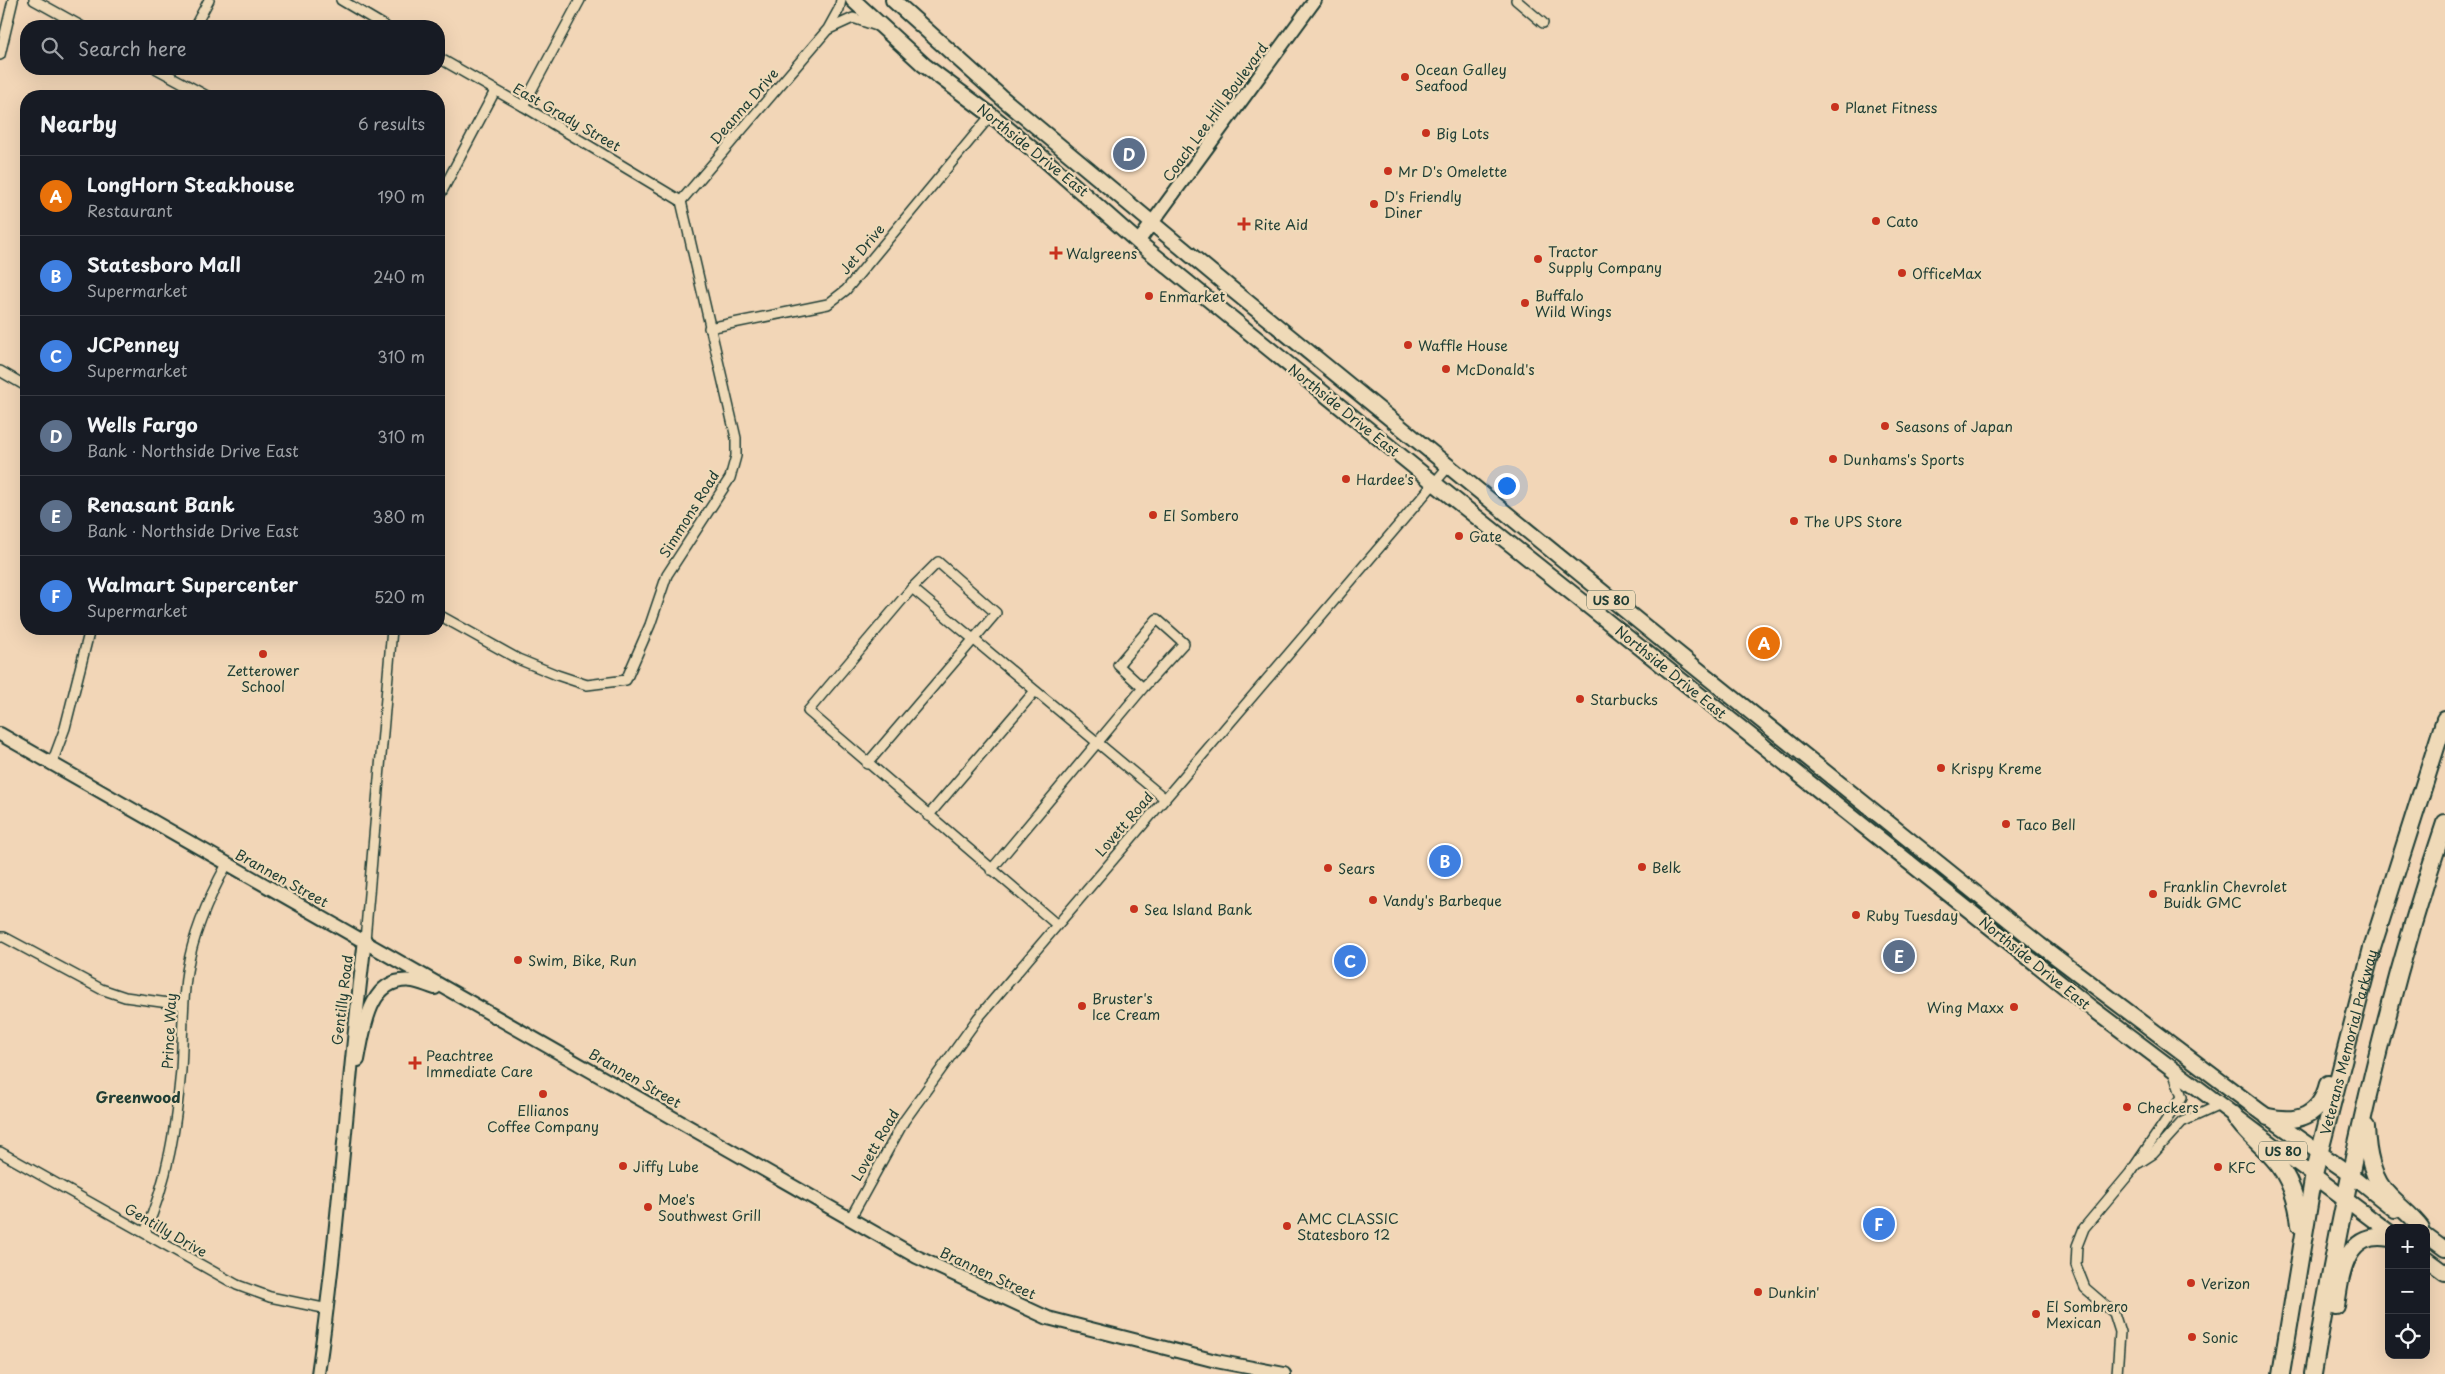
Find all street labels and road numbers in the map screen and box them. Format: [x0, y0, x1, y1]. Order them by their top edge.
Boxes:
street label: Coach Lee Hill Boulevard [1157, 38, 1273, 186]
street label: Deanna Drive [705, 63, 783, 149]
street label: East Grady Street [509, 78, 625, 157]
street label: Northside Drive East [973, 98, 1093, 202]
street label: Jet Drive [835, 219, 889, 279]
street label: Northside Drive East [1284, 358, 1404, 462]
street label: Simmons Road [654, 466, 724, 562]
road number: US 80 [1587, 590, 1635, 610]
street label: Northside Drive East [1611, 620, 1731, 724]
street label: Lovett Road [1090, 787, 1158, 861]
street label: Brannen Street [232, 844, 333, 912]
street label: Northside Drive East [1975, 911, 2095, 1015]
street label: Veterans Memorial Parkway [2314, 947, 2382, 1137]
street label: Gentilly Road [326, 954, 358, 1046]
street label: Prince Way [157, 992, 181, 1070]
street label: Brannen Street [585, 1043, 685, 1113]
street label: Lovett Road [846, 1105, 904, 1185]
road number: US 80 [2259, 1142, 2307, 1160]
street label: Gentilly Drive [121, 1198, 211, 1262]
street label: Brannen Street [937, 1242, 1040, 1305]

